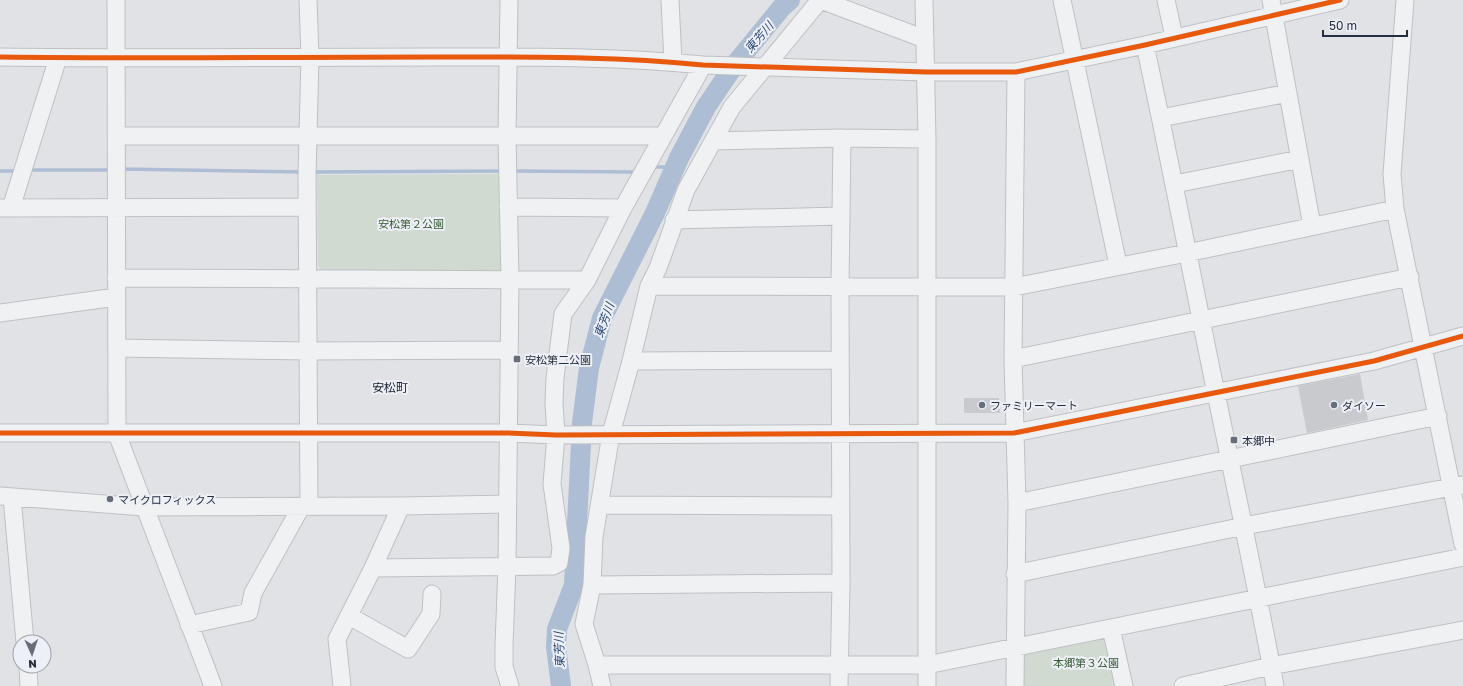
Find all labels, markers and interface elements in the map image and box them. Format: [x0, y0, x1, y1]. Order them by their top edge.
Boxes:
scale bar [1323, 12, 1407, 38]
water label: 東芳川 [742, 17, 778, 56]
text: 50 m [1329, 18, 1357, 33]
park label: 安松第２公園 [378, 217, 444, 230]
water label: 東芳川 [591, 299, 618, 339]
place label: 安松第二公園 [525, 353, 591, 366]
marker: 安松第二公園 [512, 354, 522, 364]
district label: 安松町 [372, 380, 408, 395]
place label: ファミリーマート [990, 399, 1078, 412]
place label: ダイソー [1342, 399, 1386, 412]
marker: ファミリーマート [977, 400, 987, 410]
marker: ダイソー [1329, 400, 1339, 410]
place label: 本郷中 [1242, 434, 1275, 447]
marker: 本郷中 [1229, 435, 1239, 445]
place label: マイクロフィックス [118, 493, 216, 506]
marker: マイクロフィックス [105, 494, 115, 504]
water label: 東芳川 [551, 630, 567, 668]
north arrow [12, 634, 52, 674]
park label: 本郷第３公園 [1053, 656, 1119, 669]
text: N [28, 658, 37, 671]

